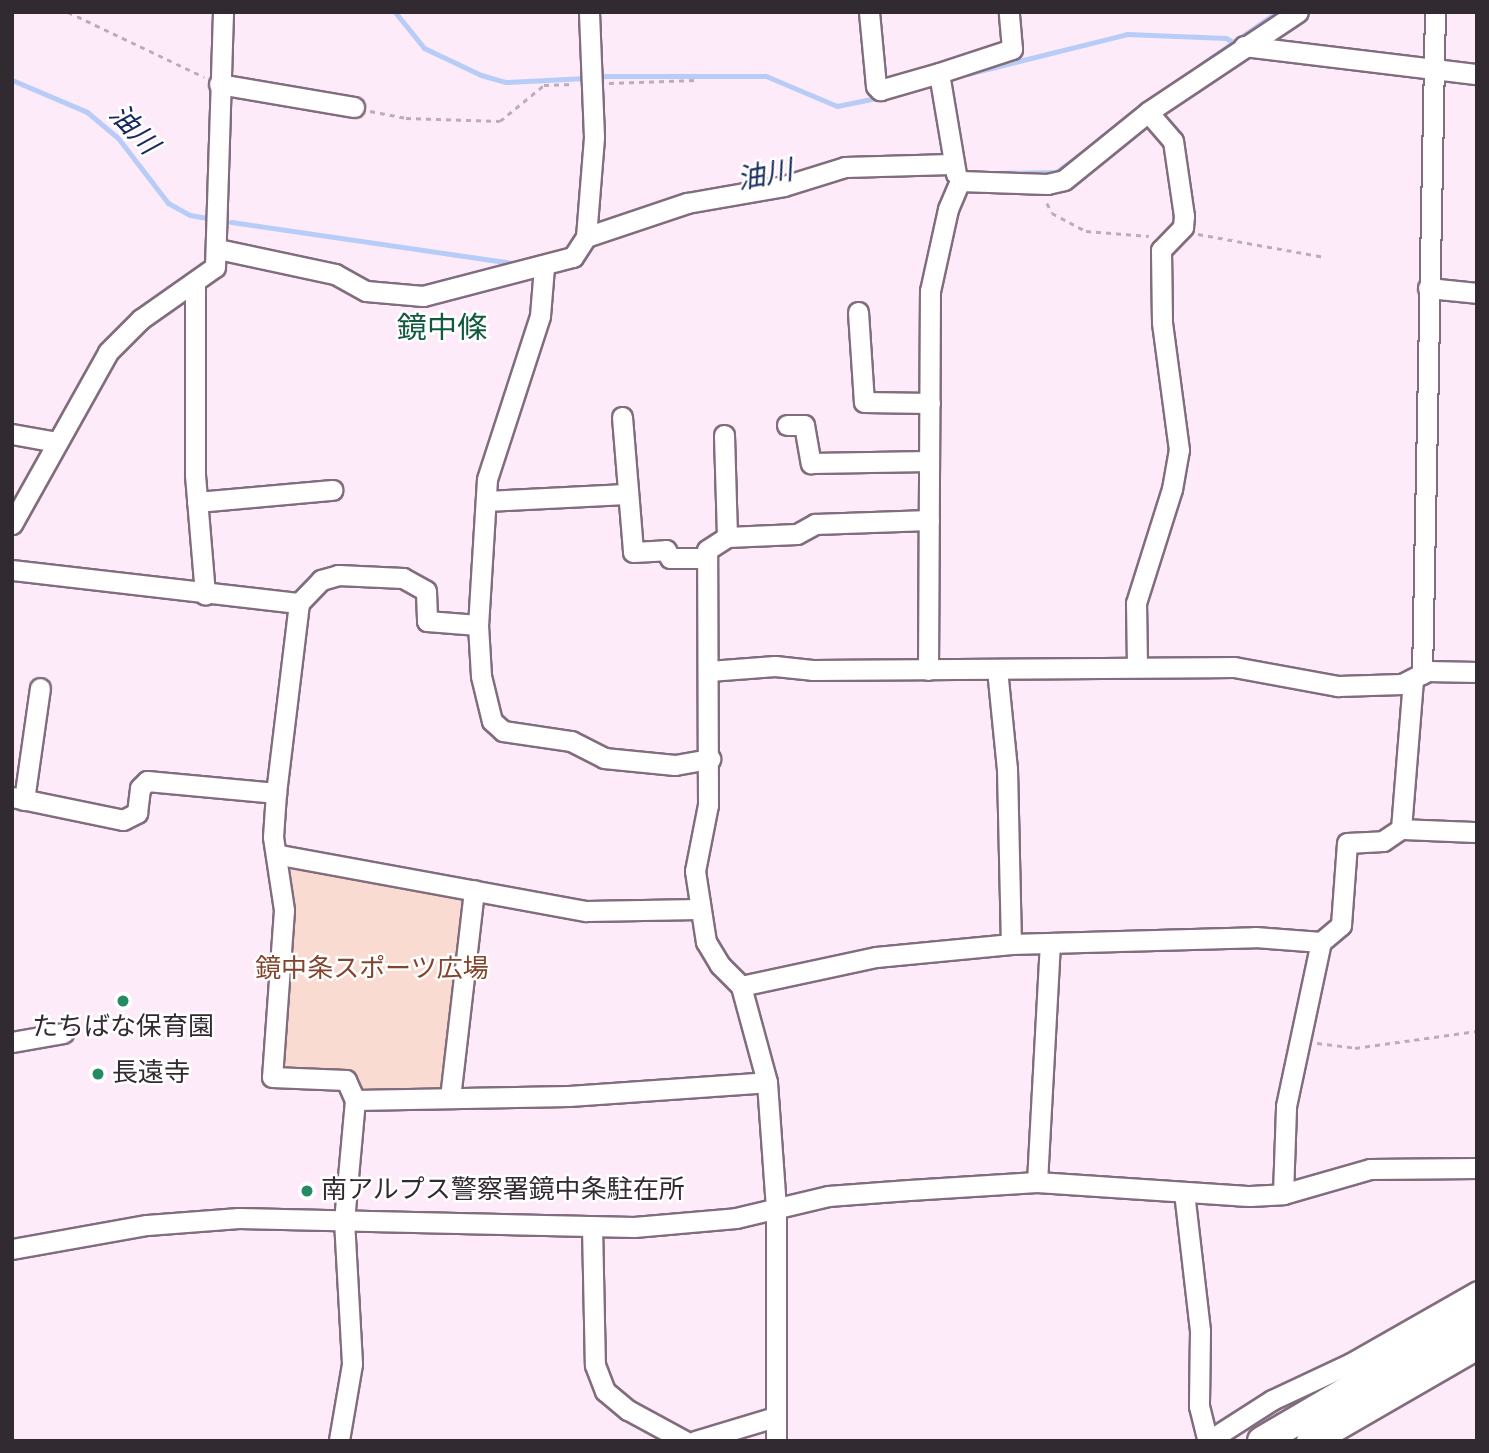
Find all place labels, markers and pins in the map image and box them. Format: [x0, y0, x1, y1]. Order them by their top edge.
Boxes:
marker: たちばな保育園 [115, 993, 131, 1009]
place label: たちばな保育園 [32, 1012, 214, 1044]
place label: 長遠寺 [112, 1058, 190, 1090]
marker: 長遠寺 [90, 1066, 106, 1082]
place label: 南アルプス警察署鏡中条駐在所 [321, 1175, 685, 1207]
marker: 南アルプス警察署鏡中条駐在所 [299, 1183, 315, 1199]

